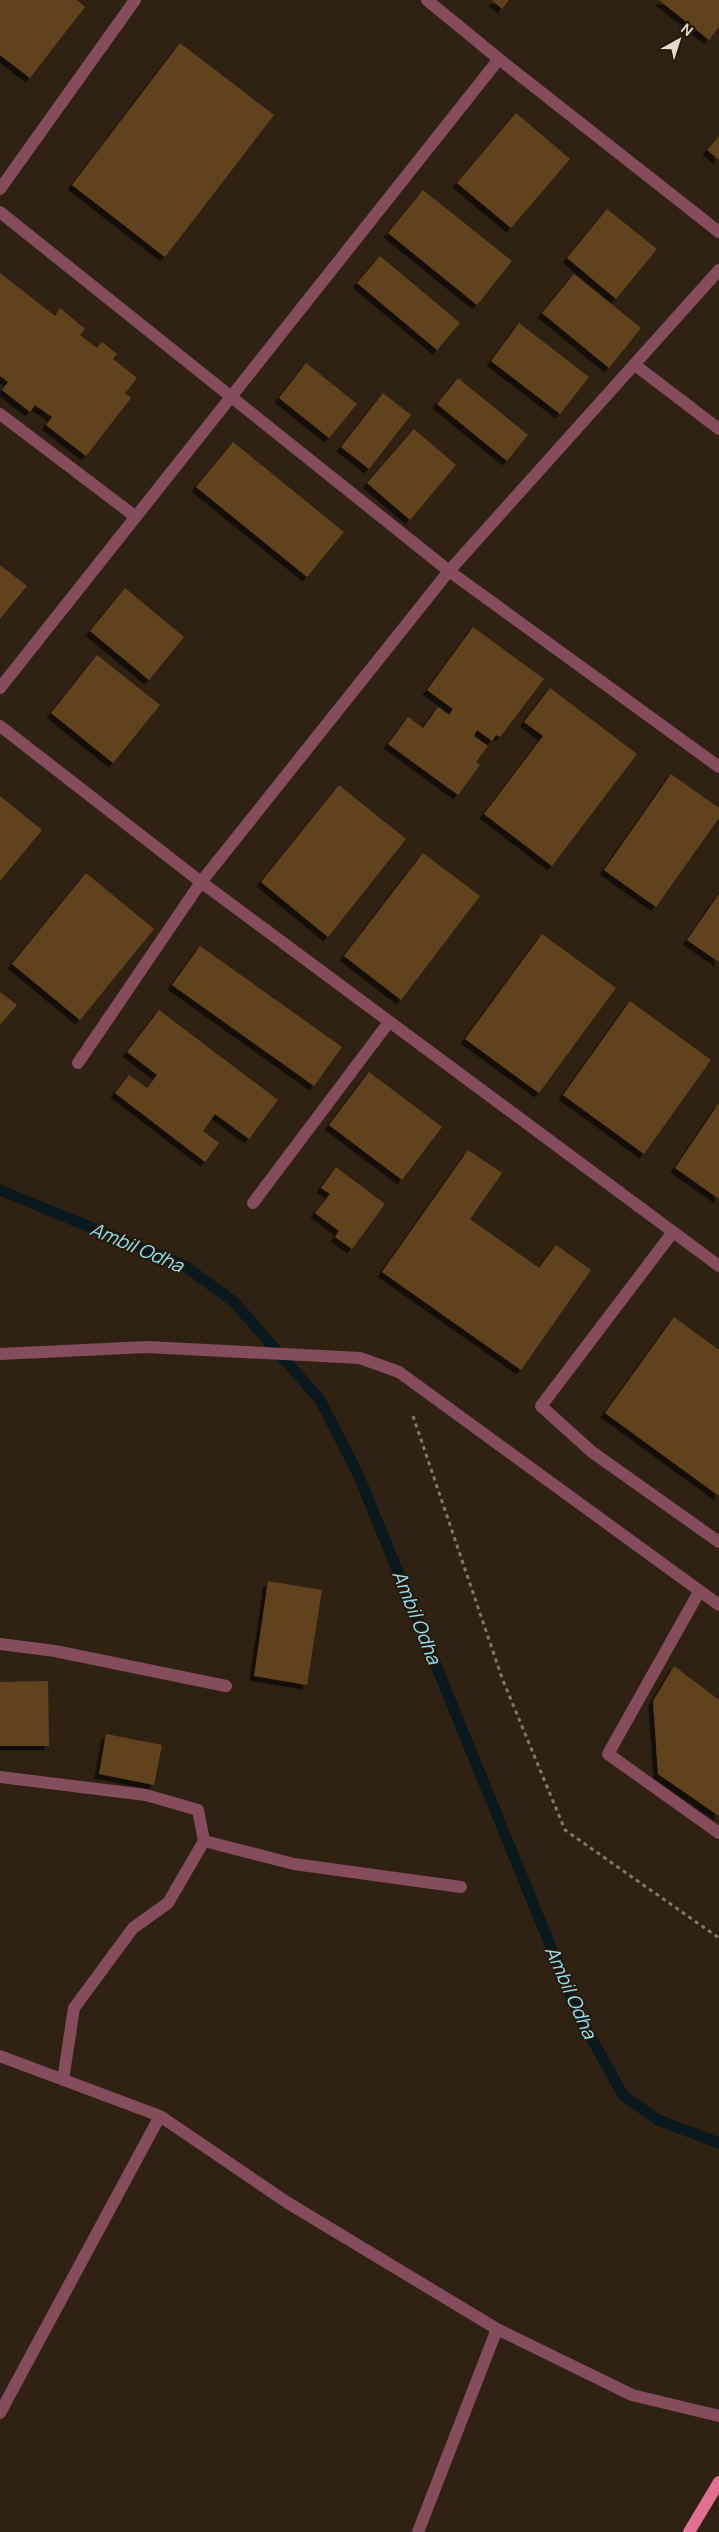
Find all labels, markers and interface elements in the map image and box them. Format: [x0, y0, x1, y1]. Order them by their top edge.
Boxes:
north arrow [654, 15, 704, 65]
text: N [678, 19, 697, 40]
water label: Ambil Odha [86, 1216, 189, 1279]
water label: Ambil Odha [386, 1566, 448, 1669]
water label: Ambil Odha [539, 1942, 604, 2044]

